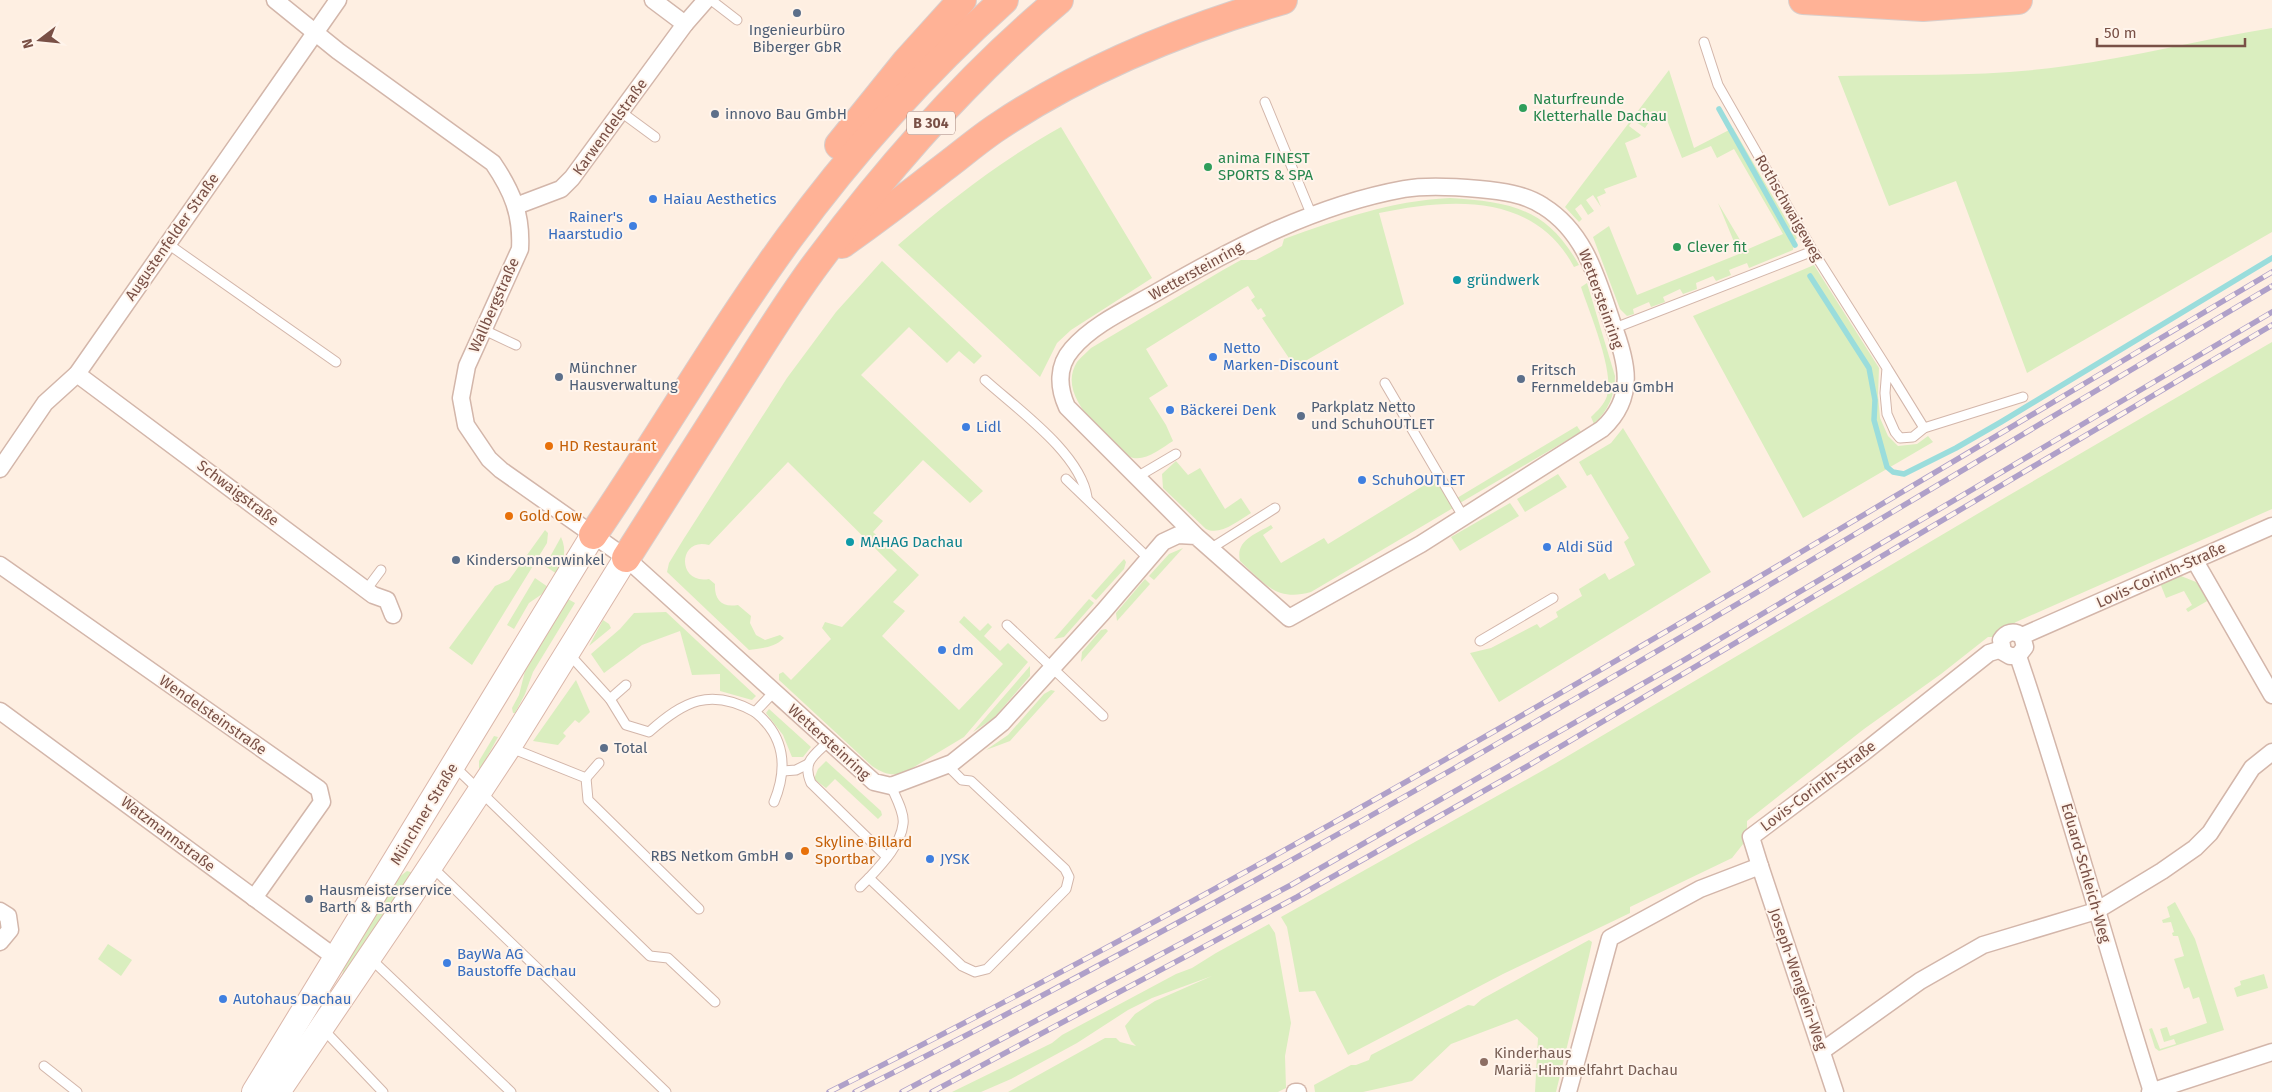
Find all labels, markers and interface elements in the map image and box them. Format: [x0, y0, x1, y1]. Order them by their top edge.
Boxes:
marker: Ingenieurbüro Biberger GbR [791, 7, 803, 19]
north arrow [15, 15, 65, 65]
scale bar [2097, 15, 2244, 47]
place label: Ingenieurbüro Biberger GbR [749, 21, 845, 56]
text: 50 m [2104, 24, 2137, 42]
text: N [19, 37, 37, 50]
street label: Karwendelstraße [569, 75, 651, 179]
place label: Naturfreunde Kletterhalle Dachau [1533, 90, 1667, 125]
marker: Naturfreunde Kletterhalle Dachau [1517, 102, 1529, 114]
place label: innovo Bau GmbH [725, 105, 847, 123]
marker: innovo Bau GmbH [709, 108, 721, 120]
road number: B 304 [907, 112, 955, 134]
place label: anima FINEST SPORTS & SPA [1218, 149, 1314, 184]
street label: Rothschwaigeweg [1751, 151, 1827, 265]
marker: anima FINEST SPORTS & SPA [1202, 161, 1214, 173]
street label: Augustenfelder Straße [121, 170, 223, 304]
place label: Haiau Aesthetics [663, 190, 776, 208]
marker: Haiau Aesthetics [647, 193, 659, 205]
place label: Rainer's Haarstudio [548, 208, 623, 243]
marker: Rainer's Haarstudio [627, 220, 639, 232]
street label: Wettersteinring [1146, 238, 1246, 304]
place label: Clever fit [1687, 238, 1748, 256]
marker: Clever fit [1671, 241, 1683, 253]
street label: Wettersteinring [1575, 247, 1627, 351]
street label: Wallbergstraße [465, 255, 523, 355]
place label: gründwerk [1467, 271, 1540, 289]
marker: gründwerk [1451, 274, 1463, 286]
place label: Netto Marken-Discount [1223, 339, 1339, 374]
marker: Netto Marken-Discount [1207, 351, 1219, 363]
place label: Münchner Hausverwaltung [569, 359, 678, 394]
place label: Fritsch Fernmeldebau GmbH [1531, 361, 1674, 396]
marker: Münchner Hausverwaltung [553, 371, 565, 383]
marker: Fritsch Fernmeldebau GmbH [1515, 373, 1527, 385]
place label: Parkplatz Netto und SchuhOUTLET [1311, 398, 1435, 433]
place label: Bäckerei Denk [1180, 401, 1277, 419]
marker: Bäckerei Denk [1164, 404, 1176, 416]
marker: Parkplatz Netto und SchuhOUTLET [1295, 410, 1307, 422]
place label: Lidl [976, 418, 1002, 436]
marker: Lidl [960, 421, 972, 433]
place label: HD Restaurant [559, 437, 657, 455]
marker: HD Restaurant [543, 440, 555, 452]
street label: Schwaigstraße [194, 456, 282, 530]
place label: SchuhOUTLET [1372, 471, 1465, 489]
marker: SchuhOUTLET [1356, 474, 1368, 486]
place label: Gold Cow [519, 507, 582, 525]
marker: Gold Cow [503, 510, 515, 522]
place label: MAHAG Dachau [860, 533, 963, 551]
marker: MAHAG Dachau [844, 536, 856, 548]
place label: Aldi Süd [1557, 538, 1613, 556]
street label: Lovis-Corinth-Straße [2094, 538, 2228, 612]
marker: Aldi Süd [1541, 541, 1553, 553]
place label: Kindersonnenwinkel [466, 551, 605, 569]
marker: Kindersonnenwinkel [450, 554, 462, 566]
place label: dm [952, 641, 974, 659]
marker: dm [936, 644, 948, 656]
street label: Wendelsteinstraße [156, 671, 270, 759]
street label: Wettersteinring [784, 700, 874, 784]
street label: Lovis-Corinth-Straße [1757, 737, 1879, 835]
place label: Total [614, 739, 648, 757]
marker: Total [598, 742, 610, 754]
street label: Münchner Straße [386, 760, 462, 868]
street label: Watzmannstraße [117, 793, 219, 875]
street label: Eduard-Schleich-Weg [2057, 801, 2115, 945]
place label: Skyline Billard Sportbar [815, 833, 912, 868]
marker: Skyline Billard Sportbar [799, 845, 811, 857]
place label: RBS Netkom GmbH [651, 847, 779, 865]
marker: RBS Netkom GmbH [783, 850, 795, 862]
place label: JYSK [940, 850, 970, 868]
marker: JYSK [924, 853, 936, 865]
place label: Hausmeisterservice Barth & Barth [319, 881, 452, 916]
marker: Hausmeisterservice Barth & Barth [303, 893, 315, 905]
street label: Joseph-Wenglein-Weg [1765, 906, 1831, 1053]
place label: BayWa AG Baustoffe Dachau [457, 945, 577, 980]
marker: BayWa AG Baustoffe Dachau [441, 957, 453, 969]
place label: Autohaus Dachau [233, 990, 351, 1008]
marker: Autohaus Dachau [217, 993, 229, 1005]
place label: Kinderhaus Mariä-Himmelfahrt Dachau [1494, 1044, 1678, 1079]
marker: Kinderhaus Mariä-Himmelfahrt Dachau [1478, 1056, 1490, 1068]

